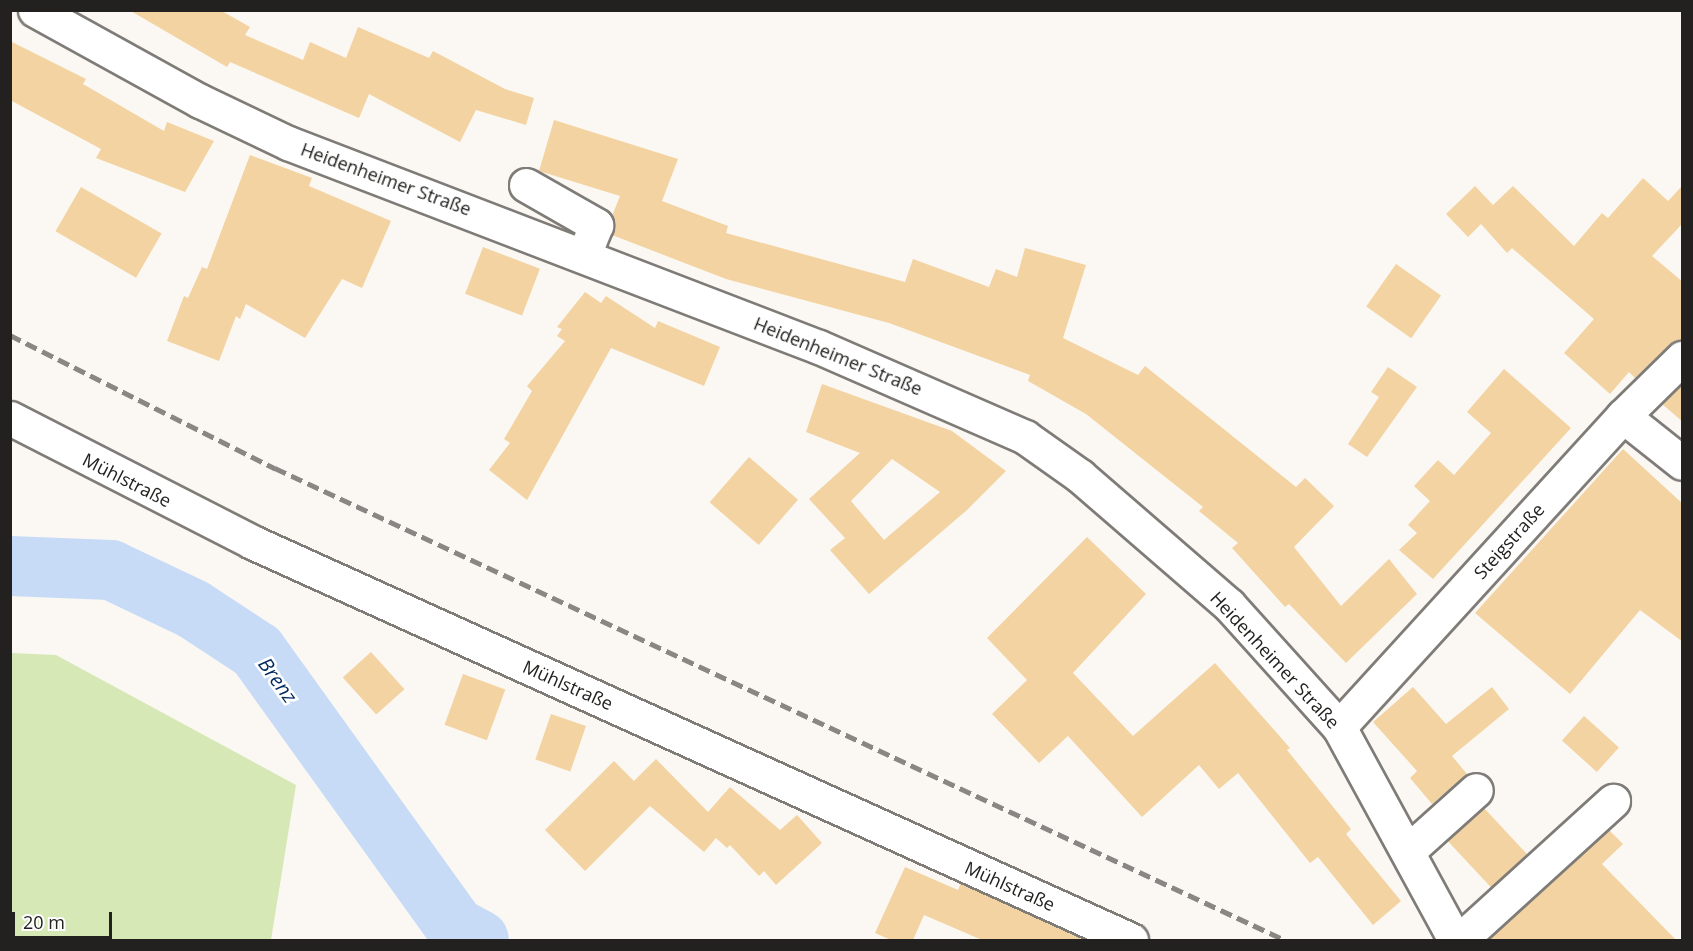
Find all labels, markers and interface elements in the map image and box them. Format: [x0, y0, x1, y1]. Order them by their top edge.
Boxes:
street label: Heidenheimer Straße [298, 138, 474, 220]
street label: Heidenheimer Straße [751, 312, 925, 400]
street label: Mühlstraße [79, 448, 175, 512]
street label: Steigstraße [1469, 499, 1549, 583]
street label: Heidenheimer Straße [1206, 587, 1344, 733]
water label: Brenz [254, 653, 302, 707]
street label: Mühlstraße [520, 656, 616, 714]
street label: Mühlstraße [962, 857, 1058, 915]
scale bar [15, 900, 116, 938]
text: 20 m [23, 910, 65, 934]

